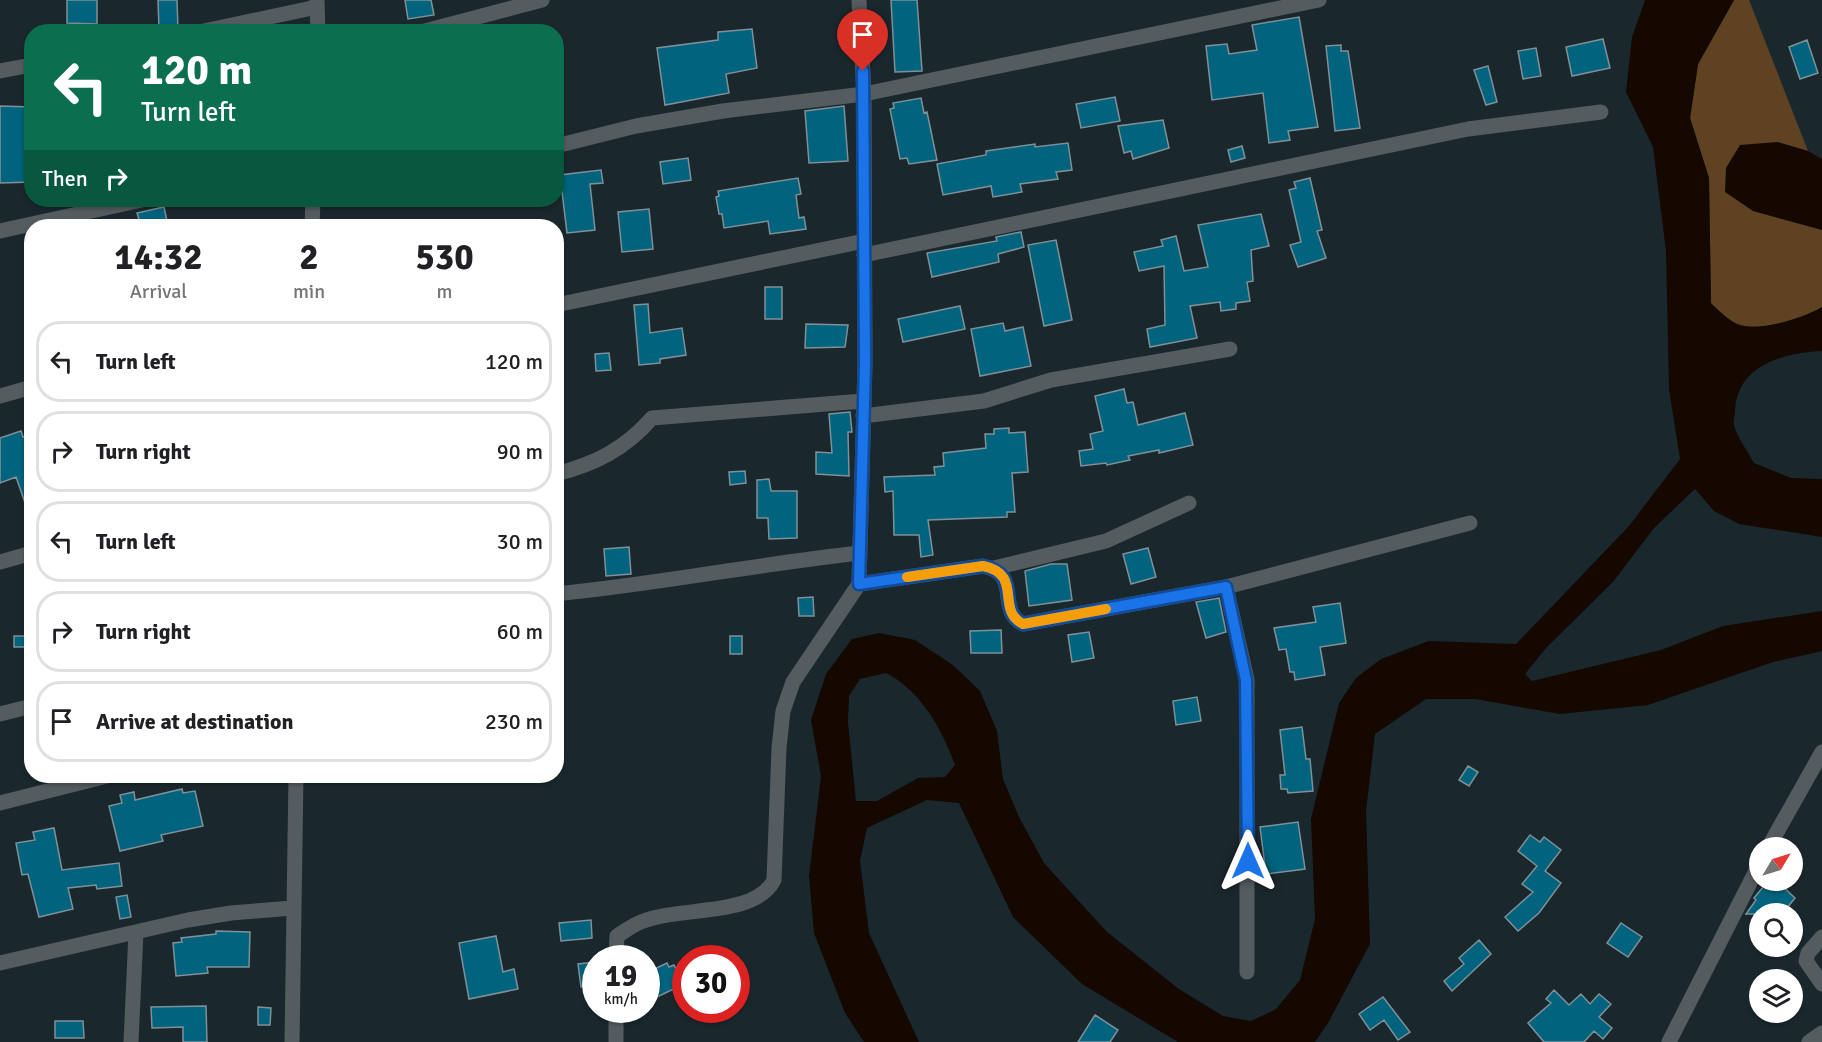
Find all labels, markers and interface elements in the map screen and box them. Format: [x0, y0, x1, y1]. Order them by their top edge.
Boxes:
pin [837, 9, 888, 71]
icon: arrive [846, 18, 879, 51]
text: 120 m [141, 45, 252, 96]
icon: left [42, 48, 120, 126]
text: Turn left [141, 96, 236, 129]
icon: right [100, 162, 133, 195]
text: Then [42, 165, 88, 192]
text: 14:32 [114, 235, 203, 280]
text: 2 [299, 235, 319, 280]
text: 530 [415, 235, 474, 280]
text: Arrival [130, 279, 187, 304]
text: min [293, 279, 325, 304]
text: m [437, 279, 453, 304]
icon: left [45, 345, 78, 378]
text: Turn left [96, 348, 176, 375]
text: 120 m [485, 348, 543, 375]
icon: right [45, 435, 78, 468]
text: Turn right [96, 438, 191, 465]
text: 90 m [497, 438, 543, 465]
icon: left [45, 525, 78, 558]
text: Turn left [96, 528, 176, 555]
text: 30 m [497, 528, 543, 555]
icon: right [45, 615, 78, 648]
text: Turn right [96, 618, 191, 645]
text: 60 m [497, 618, 543, 645]
icon: arrive [45, 705, 78, 738]
text: Arrive at destination [96, 708, 293, 735]
text: 230 m [485, 708, 543, 735]
position arrow [1216, 829, 1280, 893]
north arrow [1749, 837, 1803, 891]
map controls [1749, 837, 1803, 1023]
button: search [1749, 903, 1803, 957]
speed limit sign: 30 [672, 945, 750, 1023]
text: 19 [605, 958, 637, 995]
button: layers [1749, 969, 1803, 1023]
text: km/h [604, 990, 638, 1008]

